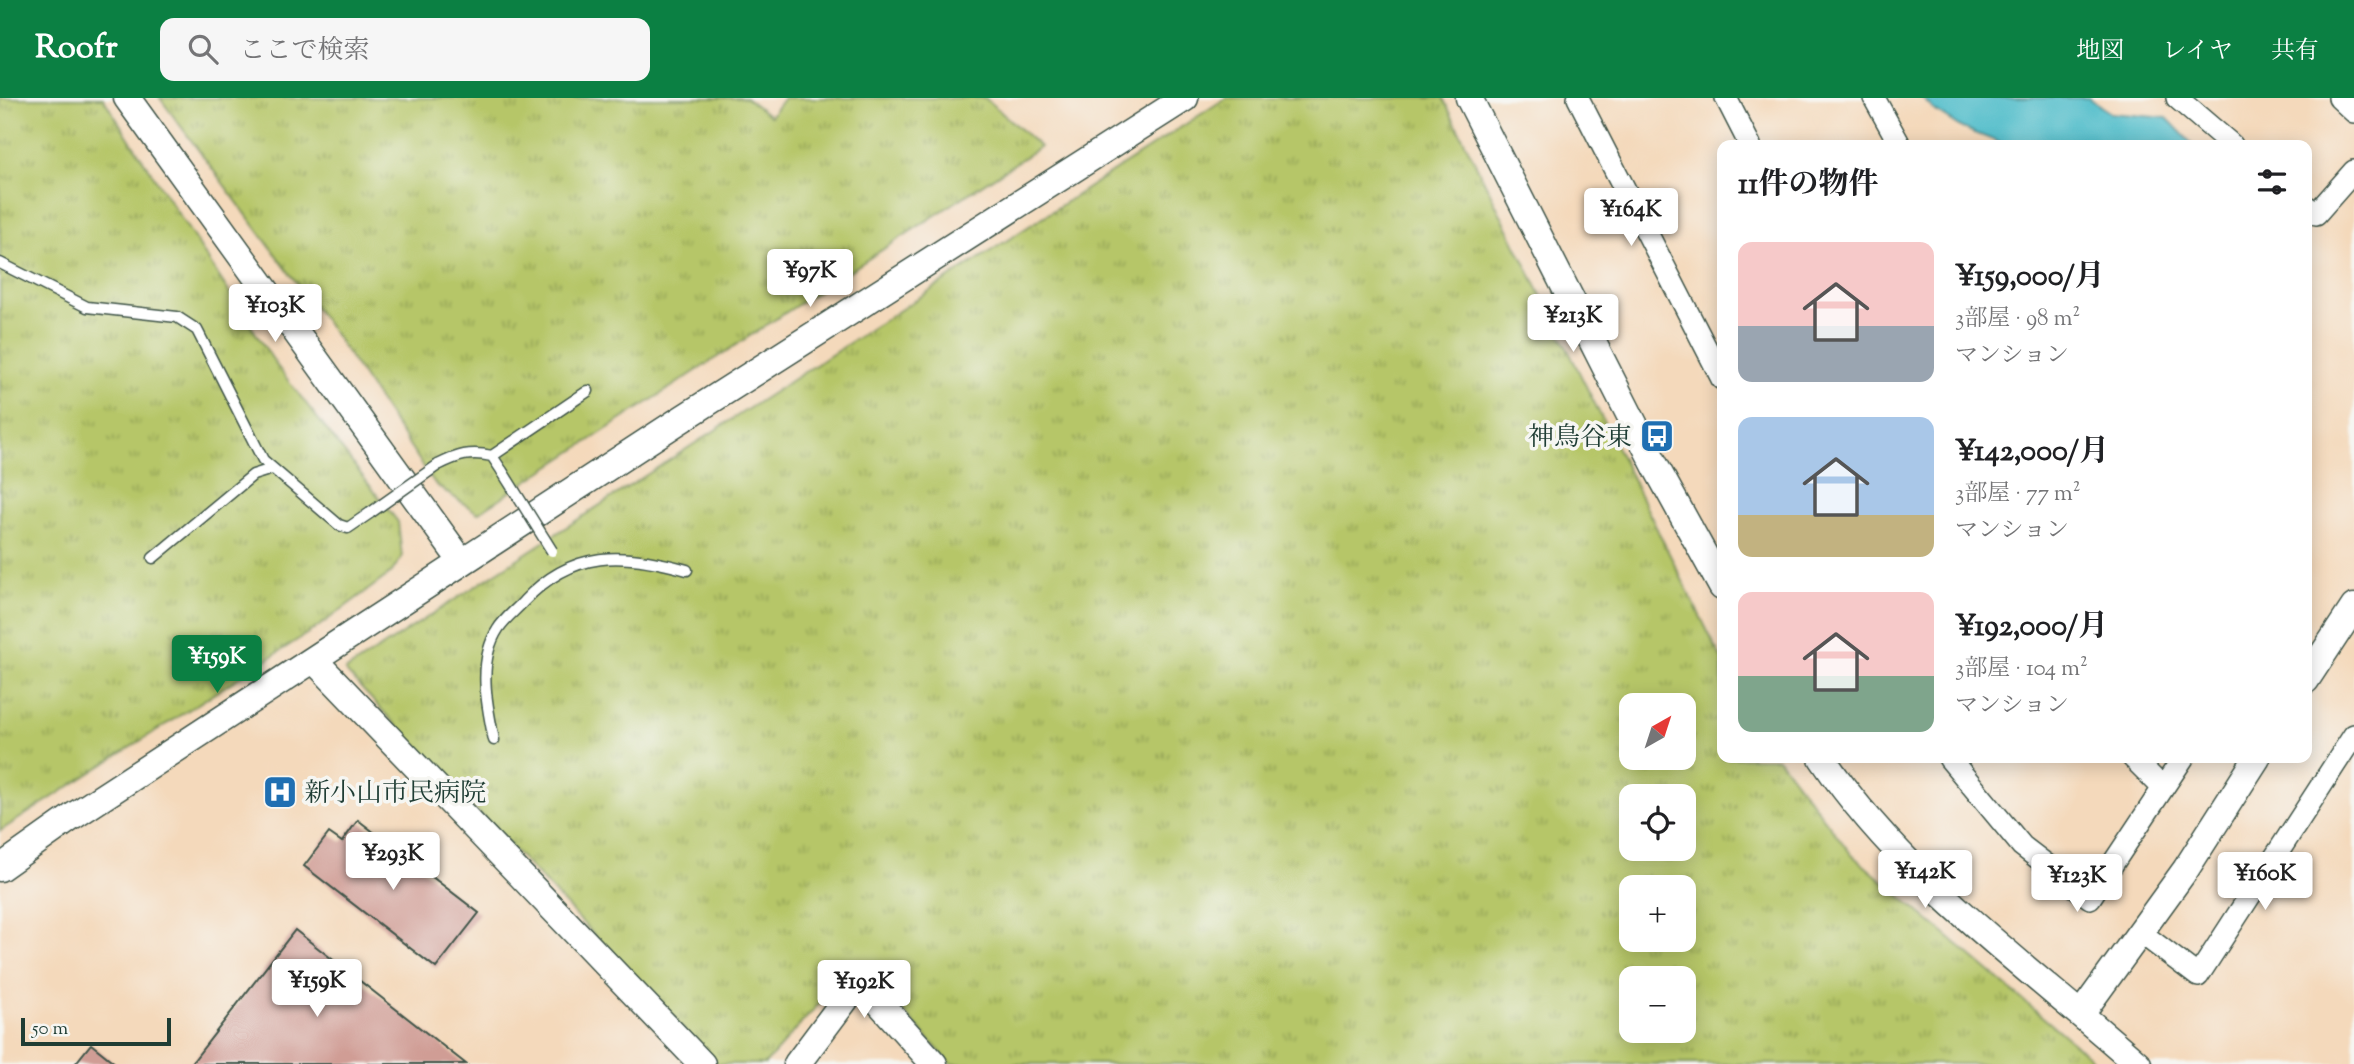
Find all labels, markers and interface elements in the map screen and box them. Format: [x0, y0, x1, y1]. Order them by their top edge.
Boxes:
search box [160, 18, 650, 81]
text: Roofr [35, 25, 118, 73]
icon: search [184, 30, 222, 68]
text: ここで検索 [240, 33, 370, 70]
text: 地図 [2076, 35, 2124, 69]
text: レイヤ [2162, 35, 2233, 69]
text: 共有 [2271, 35, 2319, 69]
icon: filters [2253, 163, 2291, 201]
text: 11件の物件 [1738, 164, 1878, 207]
pin: ¥164K [1582, 188, 1680, 248]
text: ¥164K [1600, 194, 1662, 227]
pin: ¥97K [769, 250, 851, 309]
text: ¥97K [783, 255, 837, 288]
text: ¥159,000/月 [1955, 256, 2105, 299]
icon: home [1794, 270, 1878, 354]
pin: ¥103K [226, 285, 324, 344]
text: ¥103K [245, 290, 305, 323]
pin: ¥213K [1524, 294, 1622, 354]
text: ¥213K [1543, 300, 1603, 333]
text: 3部屋 · 98 m² [1955, 303, 2080, 336]
text: マンション [1955, 340, 2069, 373]
bus stop icon: 神鳥谷東 [1638, 417, 1676, 455]
place label: 神鳥谷東 [1528, 420, 1632, 457]
text: ¥142,000/月 [1955, 431, 2109, 474]
icon: home [1794, 445, 1878, 529]
text: 3部屋 · 77 m² [1955, 478, 2081, 511]
text: マンション [1955, 515, 2069, 548]
text: ¥192,000/月 [1955, 606, 2108, 649]
icon: home [1794, 620, 1878, 704]
pin: ¥159K [168, 636, 266, 695]
text: ¥159K [188, 641, 246, 674]
text: 3部屋 · 104 m² [1955, 653, 2088, 686]
text: マンション [1955, 690, 2069, 723]
north arrow [1619, 693, 1696, 770]
map controls [1619, 693, 1696, 1043]
hospital icon: 新小山市民病院 [261, 773, 299, 811]
place label: 新小山市民病院 [304, 776, 486, 813]
button: locate [1619, 784, 1696, 861]
pin: ¥293K [344, 832, 442, 892]
text: ¥293K [362, 838, 424, 871]
pin: ¥142K [1876, 850, 1974, 910]
pin: ¥160K [2216, 852, 2314, 912]
pin: ¥123K [2028, 854, 2126, 914]
text: ¥142K [1894, 856, 1956, 889]
text: ¥160K [2234, 858, 2296, 891]
text: ¥123K [2047, 860, 2107, 893]
button: + [1619, 875, 1696, 952]
pin: ¥159K [268, 960, 366, 1019]
pin: ¥192K [815, 960, 913, 1020]
text: ¥159K [288, 965, 346, 998]
text: ¥192K [834, 966, 895, 999]
button: − [1619, 966, 1696, 1043]
scale bar [21, 1015, 172, 1047]
text: 50 m [32, 1016, 68, 1043]

